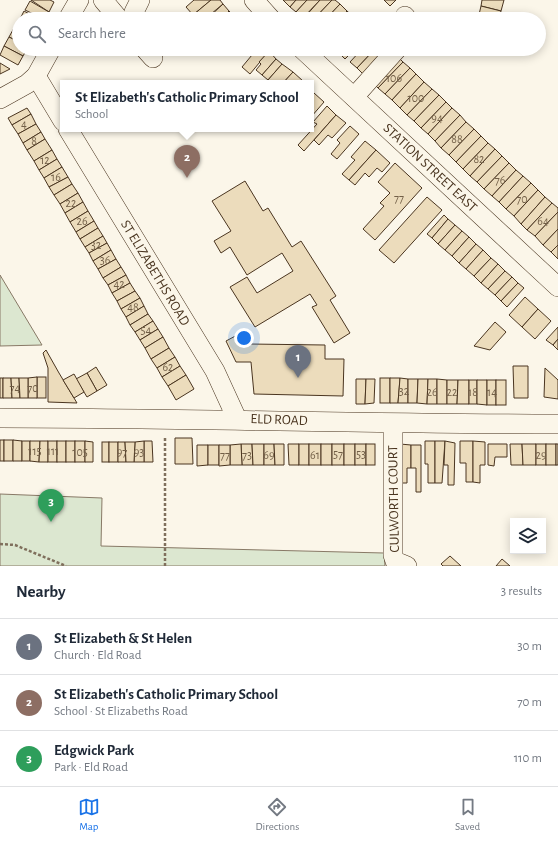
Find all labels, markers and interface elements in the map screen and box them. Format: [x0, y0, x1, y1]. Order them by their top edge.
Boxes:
search box [12, 12, 546, 56]
icon: search [26, 23, 48, 45]
text: Search here [58, 26, 126, 41]
house number: 106 [386, 72, 402, 84]
popup [60, 80, 314, 132]
text: St Elizabeth's Catholic Primary School [75, 90, 299, 105]
house number: 100 [408, 92, 424, 104]
text: School [75, 108, 109, 121]
house number: 94 [431, 112, 443, 124]
house number: 4 [21, 118, 27, 130]
street label: STATION STREET EAST [380, 121, 480, 215]
house number: 88 [451, 133, 463, 145]
house number: 8 [31, 135, 37, 147]
pin: 2 [174, 145, 200, 178]
house number: 82 [473, 153, 485, 165]
house number: 12 [40, 154, 50, 166]
house number: 16 [51, 171, 61, 183]
house number: 76 [495, 174, 506, 186]
house number: 77 [394, 192, 404, 204]
house number: 70 [516, 193, 528, 205]
house number: 22 [66, 197, 77, 209]
house number: 26 [76, 215, 88, 227]
house number: 64 [537, 215, 549, 227]
street label: ST ELIZABETHS ROAD [118, 218, 192, 328]
house number: 32 [91, 239, 102, 251]
house number: 36 [100, 254, 111, 266]
house number: 42 [113, 278, 125, 290]
house number: 48 [127, 301, 139, 313]
house number: 54 [141, 324, 152, 336]
your location [234, 328, 254, 348]
pin: 1 [285, 345, 311, 378]
house number: 62 [162, 361, 174, 373]
house number: 74 [10, 382, 21, 394]
house number: 70 [27, 382, 39, 394]
house number: 32 [399, 385, 410, 397]
house number: 26 [426, 386, 438, 398]
house number: 22 [447, 386, 458, 398]
house number: 18 [468, 386, 478, 398]
house number: 14 [487, 386, 497, 398]
street label: ELD ROAD [250, 412, 308, 428]
house number: 115 [28, 445, 42, 457]
house number: 111 [47, 445, 59, 457]
street label: CULWORTH COURT [386, 445, 402, 553]
house number: 105 [72, 446, 88, 458]
house number: 97 [117, 446, 127, 458]
house number: 93 [134, 446, 144, 458]
house number: 57 [333, 448, 343, 460]
house number: 53 [356, 448, 366, 460]
house number: 77 [220, 449, 230, 461]
house number: 73 [242, 449, 252, 461]
house number: 69 [263, 449, 275, 461]
house number: 61 [310, 449, 320, 461]
house number: 29 [535, 449, 547, 461]
pin: 3 [38, 489, 64, 522]
map controls [510, 518, 546, 554]
button: layers [510, 518, 546, 554]
text: Nearby [16, 583, 66, 600]
text: 3 results [501, 585, 542, 598]
text: St Elizabeth & St Helen [54, 631, 192, 646]
text: 1 [27, 640, 31, 653]
text: 30 m [517, 640, 542, 653]
text: Church · Eld Road [54, 649, 141, 662]
text: St Elizabeth's Catholic Primary School [54, 687, 278, 702]
text: 2 [26, 696, 32, 709]
text: 70 m [517, 696, 542, 709]
text: School · St Elizabeths Road [54, 705, 188, 718]
text: Edgwick Park [54, 743, 134, 758]
text: 3 [26, 752, 32, 765]
text: 110 m [514, 752, 542, 765]
text: Park · Eld Road [54, 761, 128, 774]
tab: Map [78, 796, 100, 833]
tab: Directions [255, 796, 299, 833]
tab: Saved [455, 796, 480, 833]

